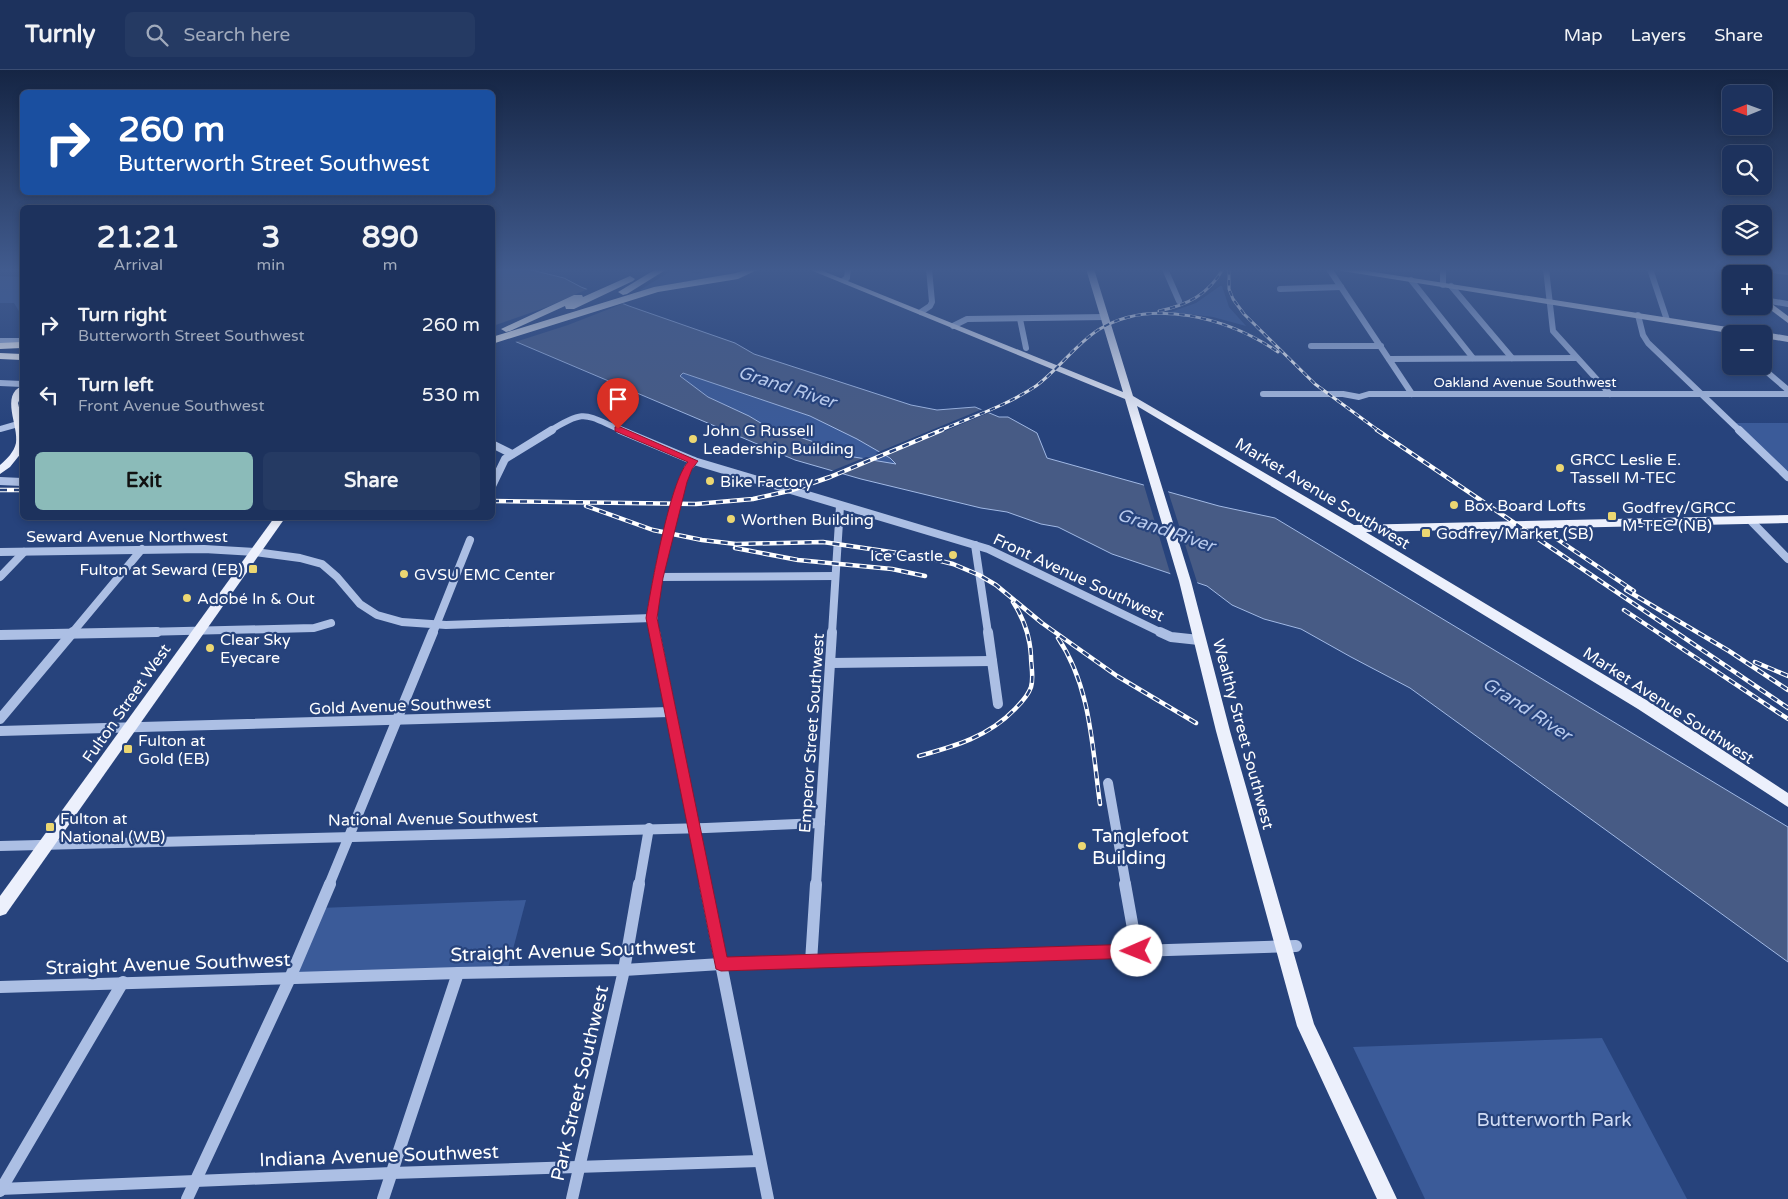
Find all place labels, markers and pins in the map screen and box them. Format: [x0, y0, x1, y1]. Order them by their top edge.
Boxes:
pin [597, 378, 639, 429]
place label: John G Russell Leadership Building [703, 421, 854, 459]
marker: John G Russell Leadership Building [687, 433, 699, 445]
place label: GRCC Leslie E. Tassell M-TEC [1570, 450, 1681, 488]
marker: GRCC Leslie E. Tassell M-TEC [1554, 462, 1566, 474]
place label: Bike Factory [720, 472, 814, 492]
marker: Bike Factory [704, 475, 716, 487]
place label: Box Board Lofts [1464, 496, 1586, 516]
place label: Godfrey/GRCC M-TEC (NB) [1622, 498, 1736, 536]
marker: Box Board Lofts [1448, 499, 1460, 511]
place label: Worthen Building [741, 510, 874, 530]
marker: Godfrey/GRCC M-TEC (NB) [1606, 510, 1618, 522]
marker: Worthen Building [725, 513, 737, 525]
place label: Godfrey/Market (SB) [1436, 524, 1593, 544]
marker: Godfrey/Market (SB) [1420, 527, 1432, 539]
place label: Ice Castle [870, 546, 943, 566]
marker: Ice Castle [947, 549, 959, 561]
place label: Fulton at Seward (EB) [80, 560, 243, 580]
marker: Fulton at Seward (EB) [247, 563, 259, 575]
place label: GVSU EMC Center [414, 565, 556, 585]
marker: GVSU EMC Center [398, 568, 410, 580]
place label: Adobé In & Out [197, 589, 315, 609]
marker: Adobé In & Out [181, 592, 193, 604]
place label: Clear Sky Eyecare [220, 630, 291, 668]
marker: Clear Sky Eyecare [204, 642, 216, 654]
place label: Fulton at Gold (EB) [138, 731, 209, 769]
marker: Fulton at Gold (EB) [122, 743, 134, 755]
place label: Fulton at National (WB) [60, 809, 165, 847]
marker: Fulton at National (WB) [44, 821, 56, 833]
place label: Tanglefoot Building [1092, 825, 1189, 869]
marker: Tanglefoot Building [1076, 840, 1088, 852]

